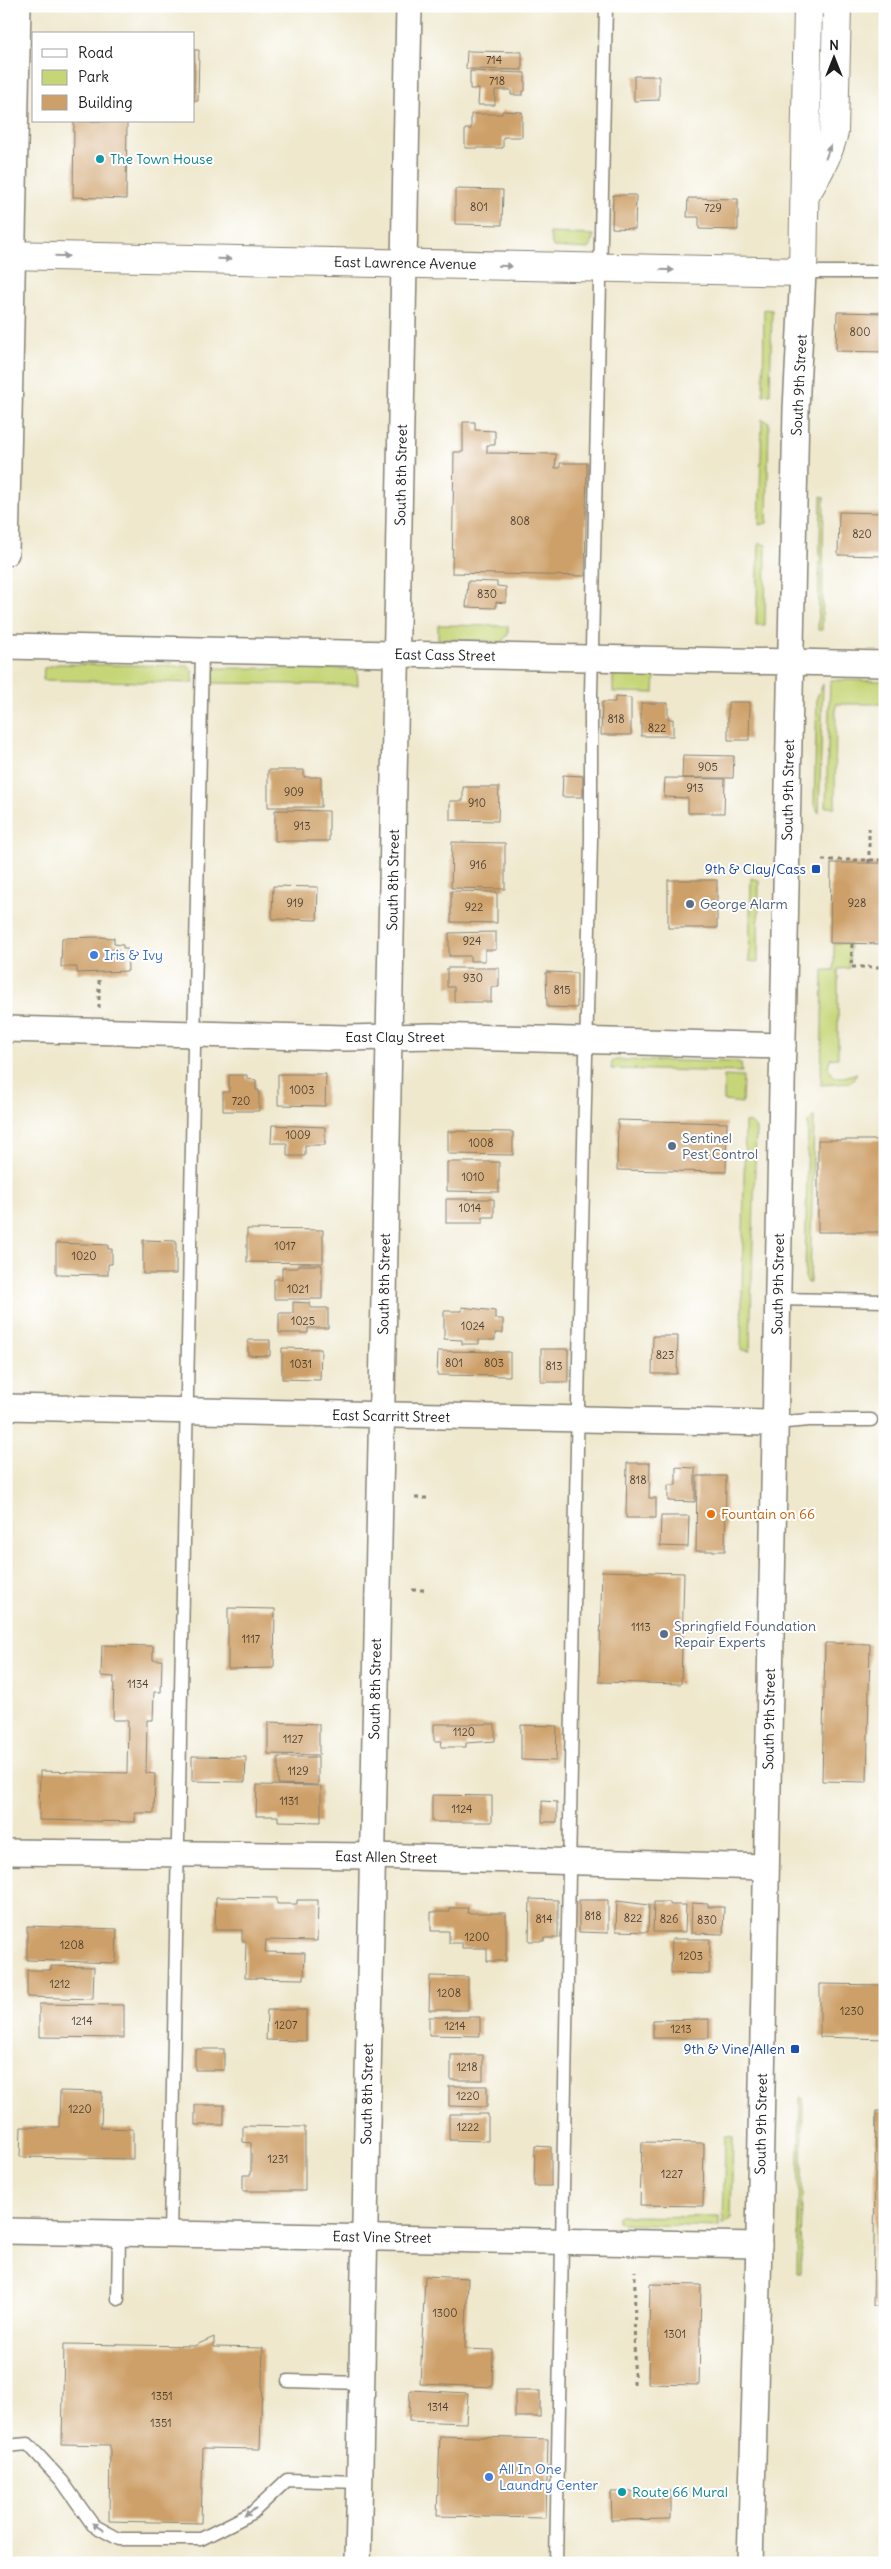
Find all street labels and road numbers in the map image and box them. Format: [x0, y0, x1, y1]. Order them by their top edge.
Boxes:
street label: East Lawrence Avenue [334, 253, 476, 273]
street label: South 9th Street [787, 334, 811, 436]
street label: South 8th Street [391, 424, 411, 526]
street label: East Cass Street [394, 645, 496, 665]
street label: South 9th Street [778, 739, 798, 841]
street label: South 8th Street [383, 829, 403, 931]
street label: East Clay Street [345, 1028, 445, 1046]
street label: South 8th Street [374, 1233, 394, 1335]
street label: South 9th Street [768, 1233, 788, 1335]
street label: East Scarritt Street [332, 1406, 450, 1426]
street label: South 8th Street [365, 1638, 385, 1740]
street label: South 9th Street [759, 1668, 779, 1770]
street label: East Allen Street [335, 1847, 437, 1867]
street label: South 8th Street [357, 2043, 377, 2145]
street label: South 9th Street [751, 2073, 771, 2175]
street label: East Vine Street [333, 2227, 432, 2247]

